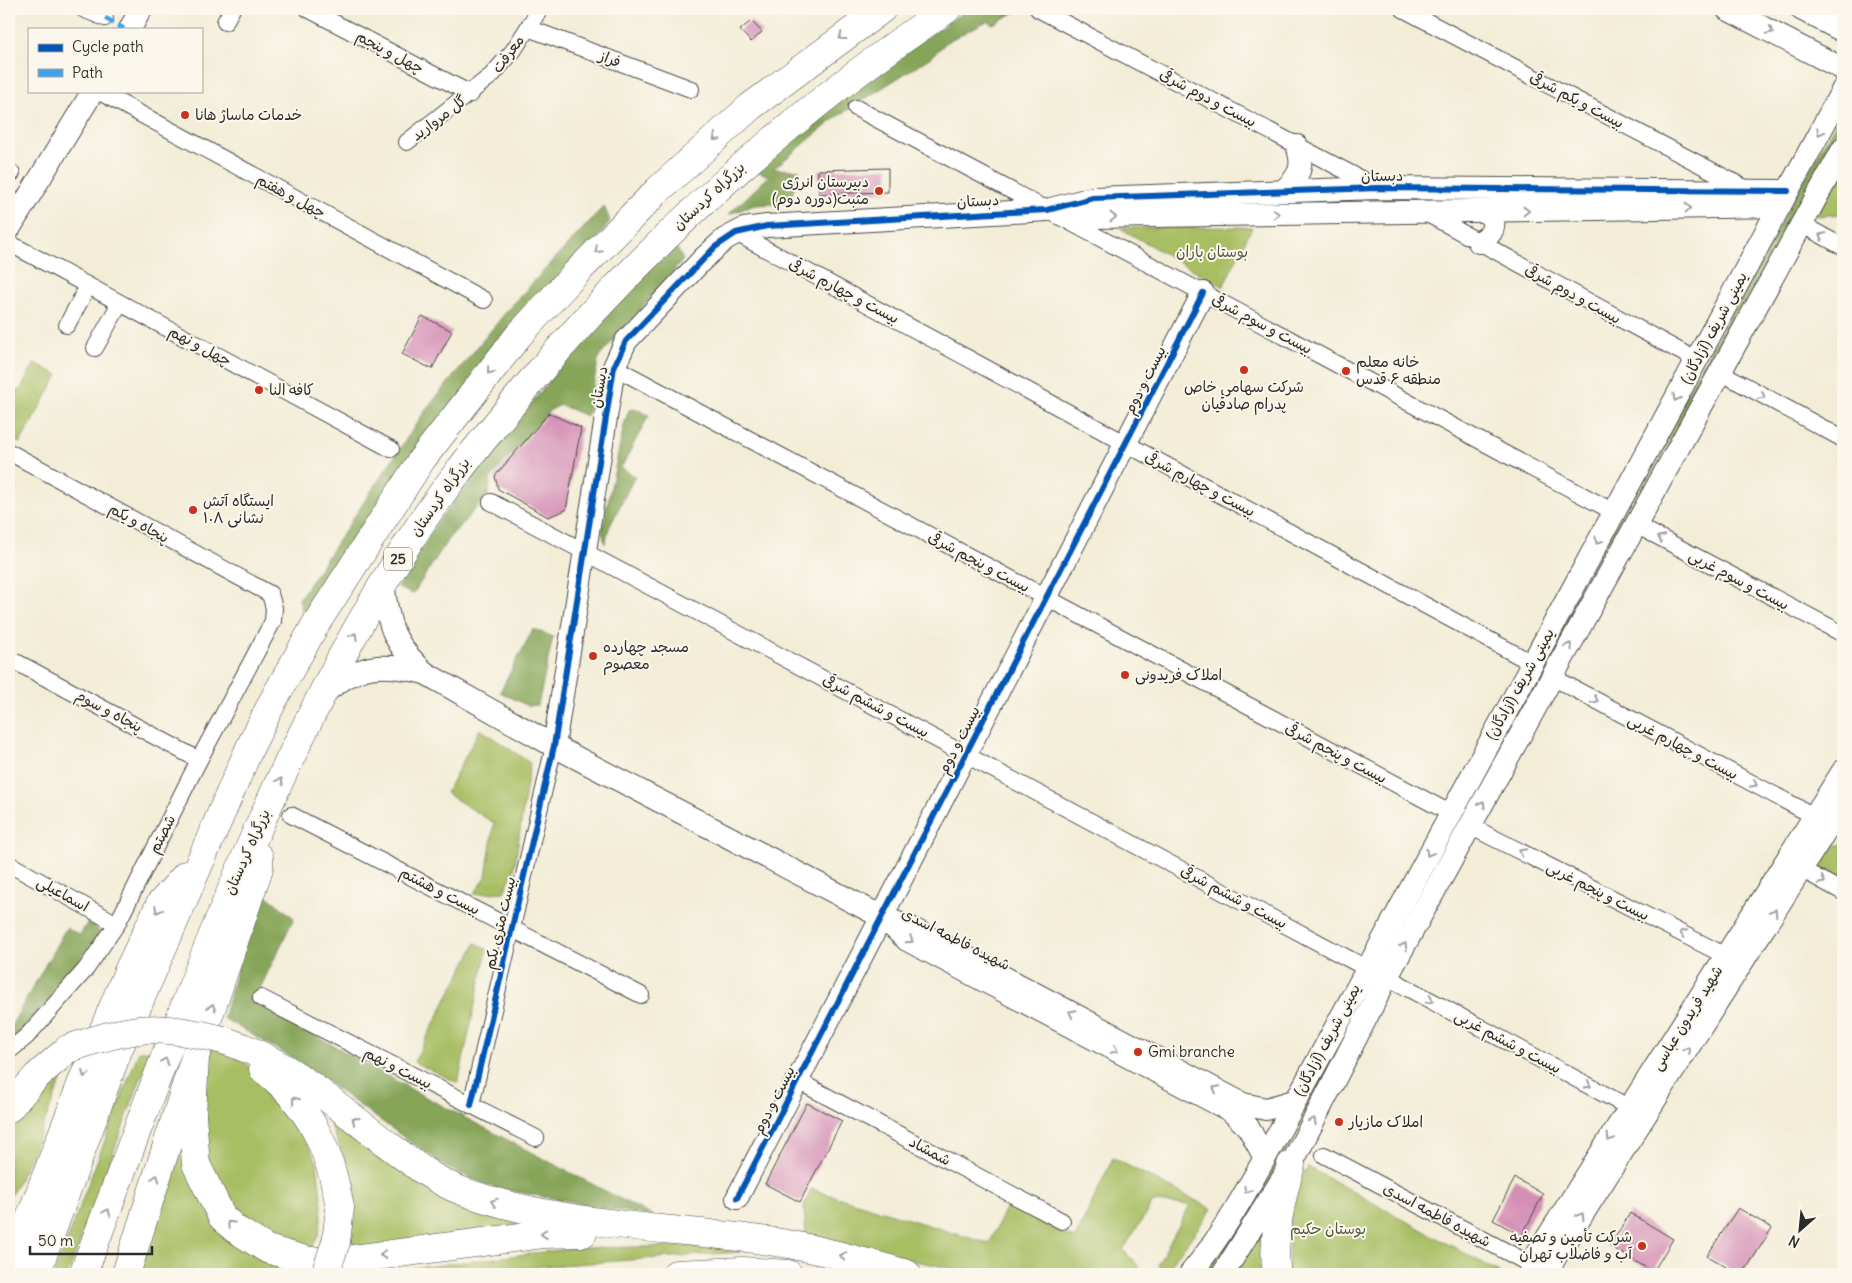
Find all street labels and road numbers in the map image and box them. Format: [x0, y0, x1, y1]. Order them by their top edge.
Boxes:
street label: چهل و پنجم [352, 26, 427, 80]
street label: معرفت [487, 31, 528, 76]
street label: فراز [596, 45, 624, 71]
street label: بیست و دوم شرقی [1155, 63, 1260, 134]
street label: بیست و یکم شرقی [1526, 66, 1628, 135]
street label: گل مروارید [407, 91, 470, 145]
street label: بزرگراه کردستان [669, 157, 749, 234]
street label: دبستان [1361, 166, 1403, 185]
street label: چهل و هفتم [252, 169, 329, 224]
street label: دبستان [956, 190, 1000, 211]
street label: بیست و چهارم شرقی [785, 253, 903, 329]
street label: بیست و دوم شرقی [1520, 258, 1625, 330]
street label: یمینی شریف (آزادگان) [1676, 268, 1752, 388]
street label: بیست و سوم شرقی [1207, 288, 1316, 361]
street label: چهل و نهم [164, 321, 235, 373]
street label: بیست و دوم [1119, 343, 1172, 418]
street label: دبستان [585, 364, 612, 409]
street label: بیست و چهارم شرقی [1141, 446, 1259, 522]
street label: بزرگراه کردستان [405, 454, 474, 540]
street label: پنجاه و یکم [104, 498, 173, 549]
street label: بیست و پنجم شرقی [924, 526, 1034, 599]
street label: بیست و سوم غربی [1684, 545, 1793, 617]
road number: 25 [384, 548, 412, 570]
street label: یمینی شریف (آزادگان) [1481, 625, 1559, 743]
street label: بیست و ششم شرقی [818, 669, 933, 744]
street label: پنجاه و سوم [71, 685, 146, 739]
street label: بیست و دوم [933, 703, 986, 778]
street label: بیست و چهارم غربی [1624, 710, 1742, 785]
street label: بیست و پنجم شرقی [1281, 717, 1391, 790]
street label: بزرگراه کردستان [219, 806, 274, 898]
street label: شصتم [144, 811, 182, 858]
street label: بیست و پنجم غربی [1542, 857, 1653, 927]
street label: بیست و ششم شرقی [1176, 860, 1291, 935]
street label: بیست و هشتم [396, 862, 483, 922]
street label: اسماعیلی [33, 872, 93, 916]
street label: بیست متری یکم [480, 875, 522, 972]
street label: شهیده فاطمه اسدی [899, 903, 1014, 974]
street label: شهید فریدون عباسی [1647, 962, 1727, 1074]
street label: یمینی شریف (آزادگان) [1289, 980, 1365, 1100]
street label: بیست و ششم غربی [1450, 1005, 1565, 1080]
street label: بیست و نهم [360, 1042, 435, 1095]
street label: بیست و دوم [748, 1063, 801, 1138]
street label: شمشاد [906, 1132, 954, 1169]
street label: شهیده فاطمه اسدی [1380, 1178, 1494, 1251]

